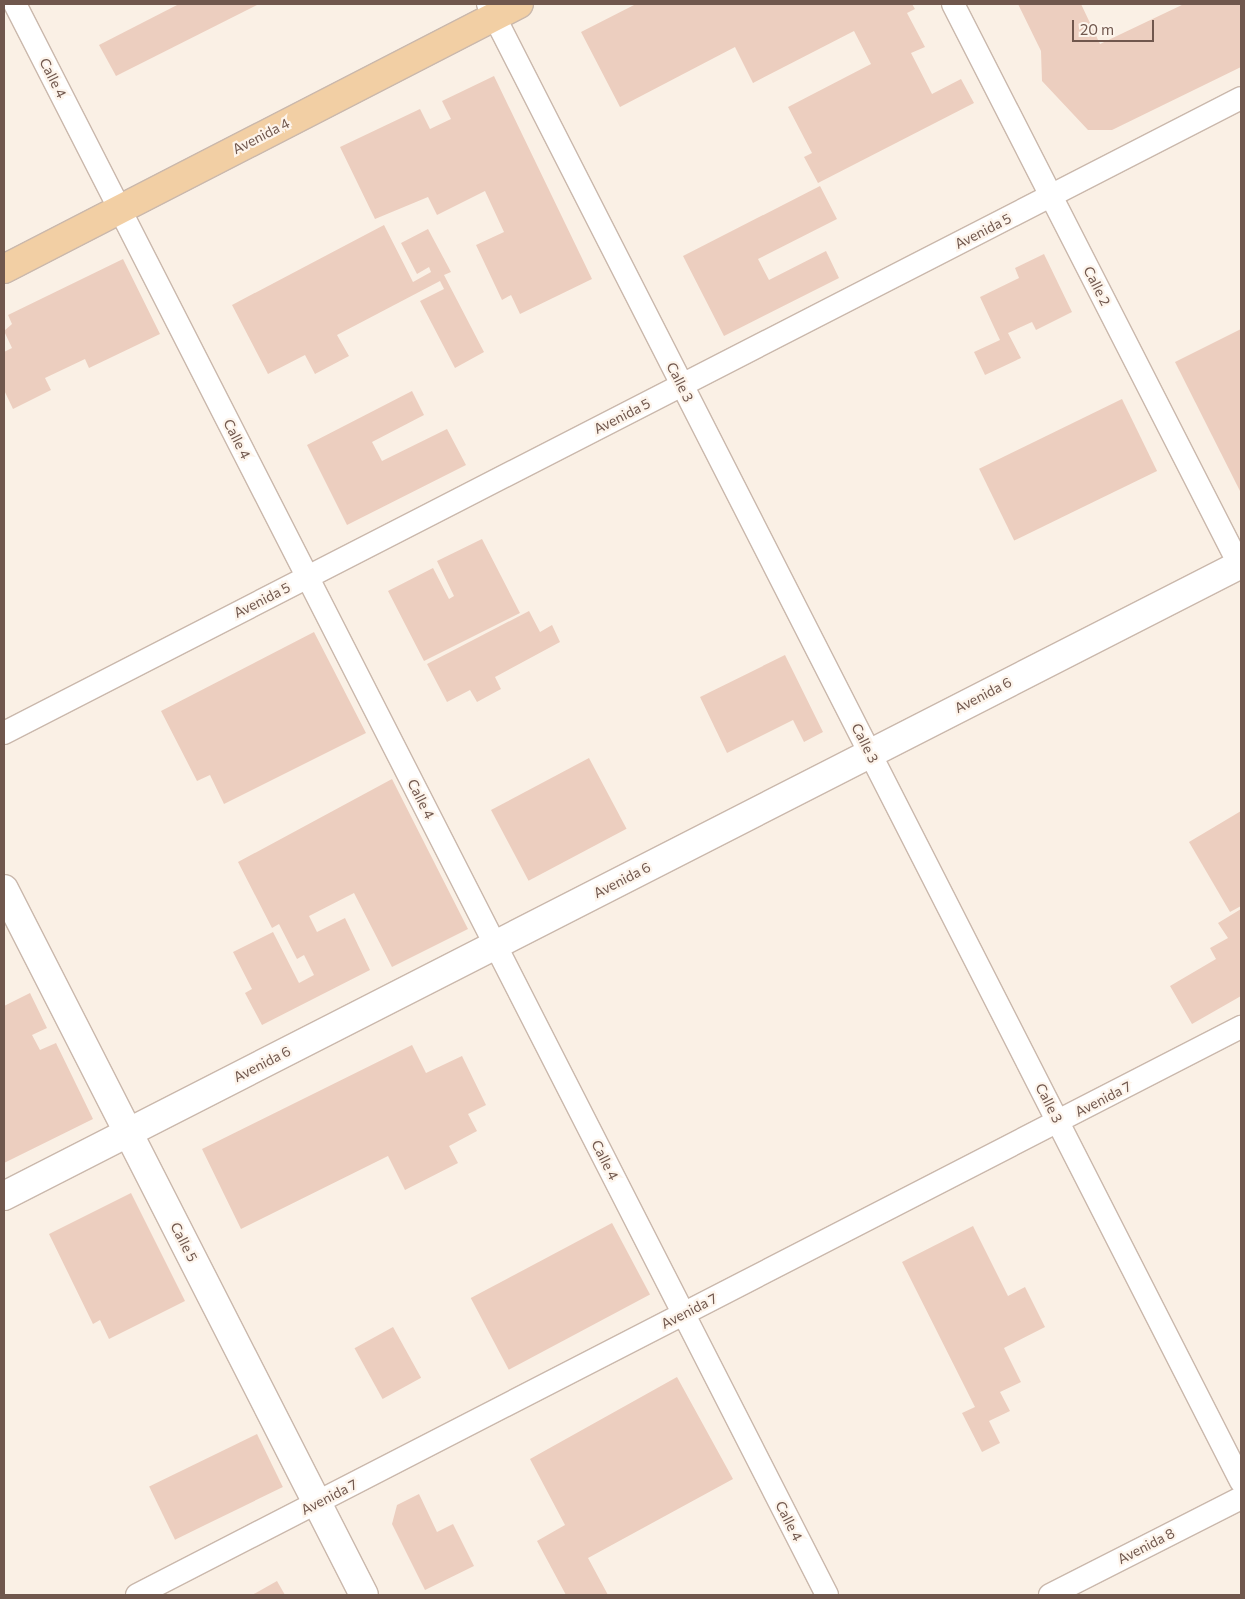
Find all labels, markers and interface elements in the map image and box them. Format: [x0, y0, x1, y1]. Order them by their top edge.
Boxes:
scale bar [1075, 10, 1158, 42]
text: 20 m [1080, 20, 1114, 38]
street label: Calle 4 [36, 55, 70, 101]
street label: Avenida 4 [230, 115, 292, 157]
street label: Avenida 5 [952, 210, 1014, 252]
street label: Calle 2 [1080, 264, 1114, 308]
street label: Calle 3 [663, 359, 697, 405]
street label: Avenida 5 [591, 395, 653, 437]
street label: Calle 4 [220, 416, 254, 462]
street label: Avenida 5 [231, 579, 293, 621]
street label: Avenida 6 [952, 674, 1014, 716]
street label: Calle 3 [848, 720, 882, 766]
street label: Calle 4 [404, 776, 438, 822]
street label: Avenida 6 [591, 859, 653, 901]
street label: Avenida 6 [231, 1043, 293, 1085]
street label: Avenida 7 [1072, 1078, 1134, 1120]
street label: Calle 3 [1032, 1080, 1066, 1126]
street label: Calle 4 [588, 1137, 622, 1183]
street label: Calle 5 [167, 1219, 201, 1265]
street label: Avenida 7 [658, 1290, 720, 1332]
street label: Avenida 7 [298, 1476, 360, 1518]
street label: Calle 4 [772, 1498, 806, 1544]
street label: Avenida 8 [1115, 1525, 1177, 1567]

